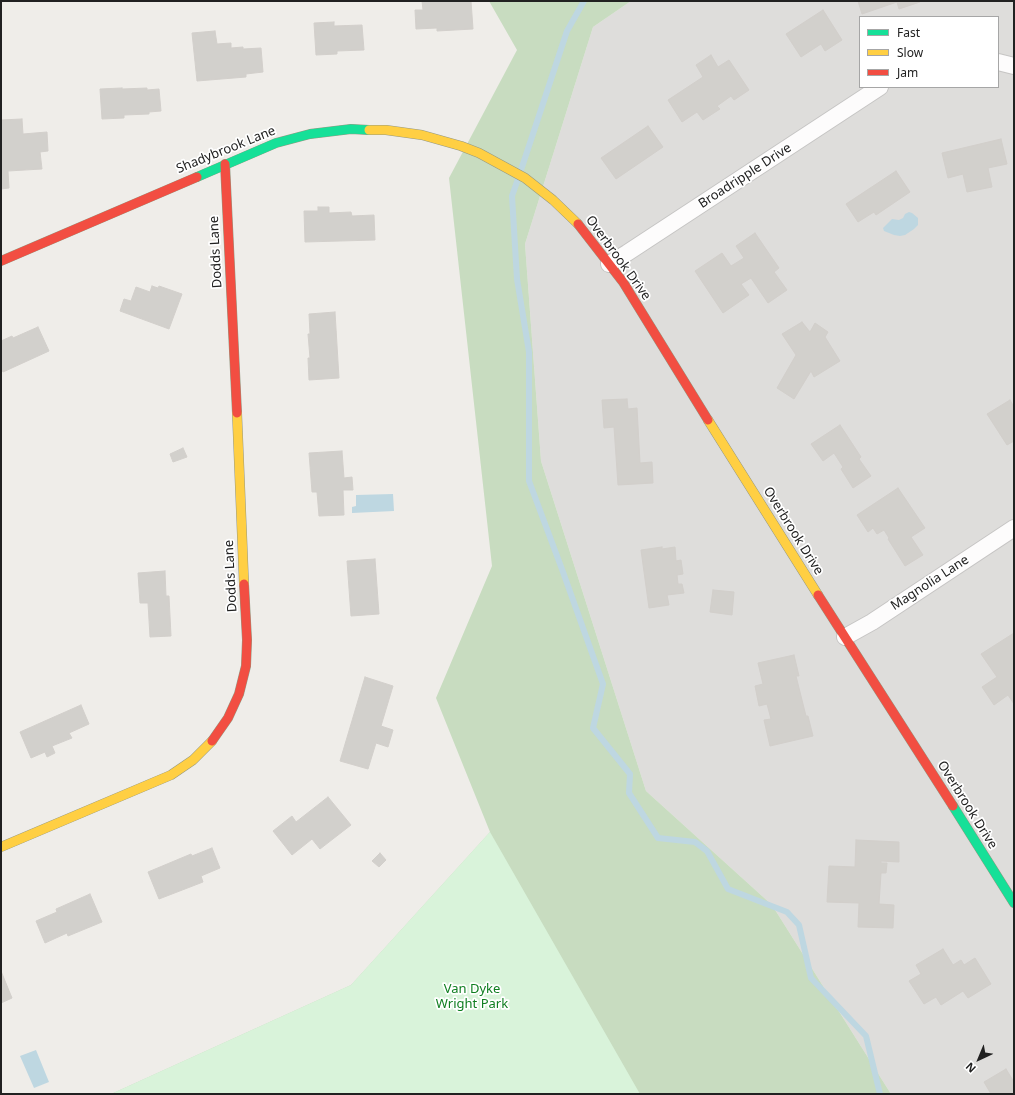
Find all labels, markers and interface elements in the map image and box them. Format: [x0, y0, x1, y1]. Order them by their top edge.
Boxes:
legend [859, 16, 999, 88]
text: Fast [897, 24, 920, 41]
text: Slow [897, 44, 923, 61]
text: Jam [897, 64, 918, 81]
street label: Shadybrook Lane [174, 123, 278, 177]
street label: Broadripple Drive [696, 140, 794, 212]
street label: Overbrook Drive [582, 213, 654, 303]
street label: Dodds Lane [206, 215, 226, 289]
street label: Overbrook Drive [760, 484, 826, 578]
street label: Dodds Lane [221, 539, 241, 613]
street label: Magnolia Lane [888, 552, 972, 614]
street label: Overbrook Drive [934, 758, 1000, 852]
park label: Van Dyke Wright Park [436, 981, 508, 1012]
north arrow [959, 1039, 999, 1079]
text: N [962, 1059, 979, 1077]

